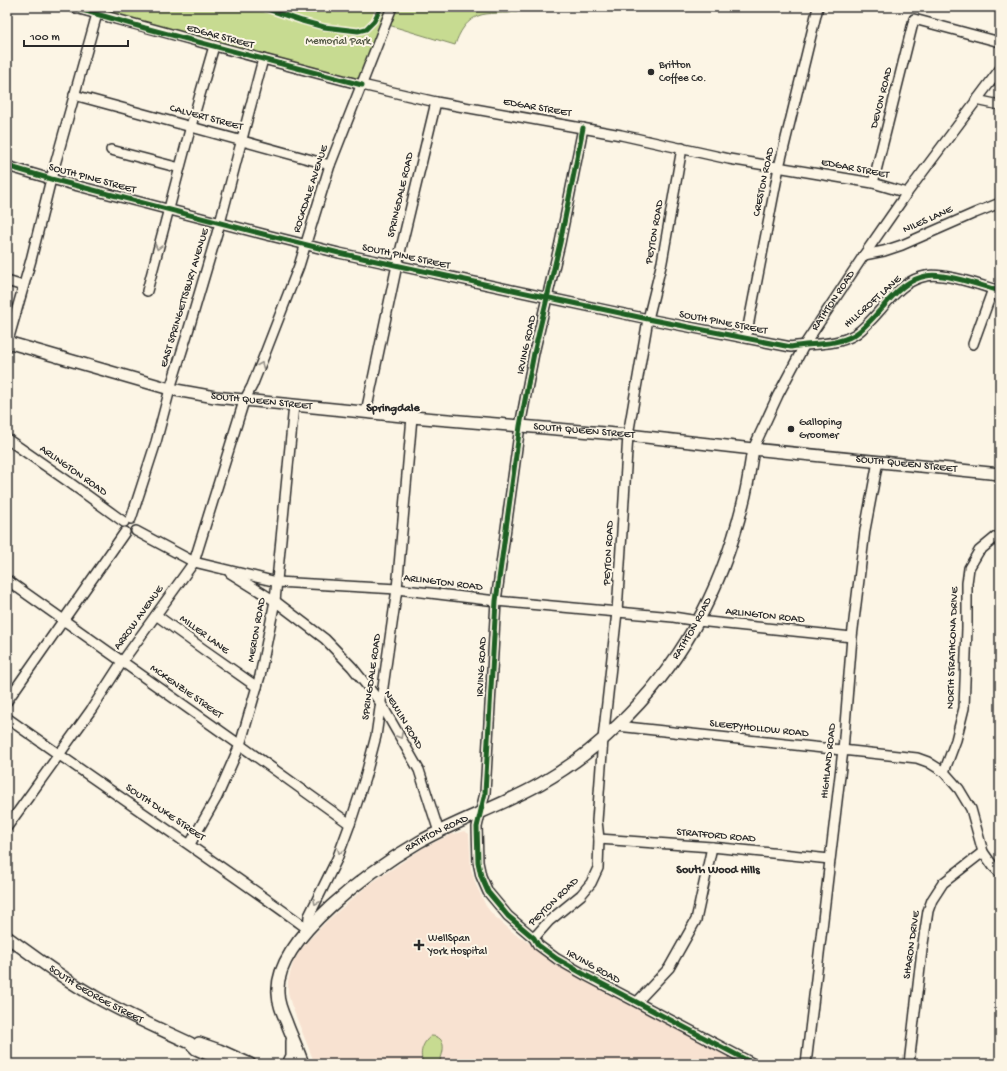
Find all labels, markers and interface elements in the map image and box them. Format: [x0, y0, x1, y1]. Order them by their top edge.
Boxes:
scale bar [24, 22, 128, 48]
street label: EDGAR STREET [185, 22, 256, 52]
text: 100 m [29, 31, 60, 45]
park label: Memorial Park [305, 36, 372, 48]
place label: Britton Coffee Co. [658, 60, 707, 85]
street label: DEVON ROAD [868, 65, 896, 131]
marker: Britton Coffee Co. [646, 67, 656, 77]
street label: EDGAR STREET [502, 96, 573, 120]
street label: CALVERT STREET [168, 102, 245, 134]
street label: ROCKDALE AVENUE [291, 143, 331, 234]
street label: CRESTON ROAD [751, 146, 777, 218]
street label: SPRINGDALE ROAD [385, 151, 417, 239]
street label: EDGAR STREET [820, 157, 891, 182]
street label: SOUTH PINE STREET [47, 162, 138, 197]
street label: PEYTON ROAD [643, 198, 667, 266]
street label: NILES LANE [901, 203, 956, 236]
street label: EAST SPRINGETTSBURY AVENUE [158, 226, 212, 369]
street label: SOUTH PINE STREET [361, 242, 452, 272]
one-way arrow [155, 244, 163, 250]
street label: RATHTON ROAD [809, 268, 858, 333]
street label: HILLCROFT LANE [842, 273, 905, 331]
street label: SOUTH PINE STREET [678, 309, 769, 338]
street label: IRVING ROAD [515, 314, 539, 376]
one-way arrow [256, 362, 264, 369]
street label: SOUTH QUEEN STREET [210, 390, 313, 413]
district label: Springdale [366, 402, 420, 416]
place label: Galloping Groomer [799, 417, 842, 442]
street label: SOUTH QUEEN STREET [533, 421, 636, 442]
marker: Galloping Groomer [786, 424, 796, 434]
street label: ARLINGTON ROAD [37, 443, 110, 499]
street label: SOUTH QUEEN STREET [855, 453, 958, 476]
street label: PEYTON ROAD [601, 520, 617, 587]
street label: ARLINGTON ROAD [403, 572, 484, 594]
street label: ARROW AVENUE [112, 583, 167, 652]
street label: NORTH STRATHCONA DRIVE [945, 586, 961, 709]
street label: RATHTON ROAD [670, 595, 715, 662]
street label: MERION ROAD [245, 596, 269, 663]
street label: ARLINGTON ROAD [725, 606, 806, 626]
street label: MILLER LANE [177, 613, 232, 658]
street label: SPRINGDALE ROAD [360, 632, 384, 721]
street label: IRVING ROAD [474, 636, 490, 697]
street label: MCKENZIE STREET [147, 662, 225, 722]
street label: NEWLIN ROAD [381, 689, 426, 752]
street label: SLEEPYHOLLOW ROAD [709, 718, 810, 740]
street label: HIGHLAND ROAD [819, 722, 839, 799]
one-way arrow [395, 732, 402, 739]
street label: SOUTH DUKE STREET [123, 782, 208, 844]
street label: RATHTON ROAD [403, 812, 471, 855]
street label: STRATFORD ROAD [676, 827, 757, 846]
one-way arrow [336, 847, 344, 854]
district label: South Wood Hills [676, 864, 760, 878]
street label: PEYTON ROAD [526, 875, 582, 929]
one-way arrow [313, 898, 320, 905]
street label: SHARON DRIVE [901, 909, 923, 980]
place label: WellSpan York Hospital [427, 933, 488, 958]
marker: WellSpan York Hospital [413, 939, 425, 951]
street label: IRVING ROAD [564, 947, 623, 987]
street label: SOUTH GEORGE STREET [46, 963, 145, 1027]

